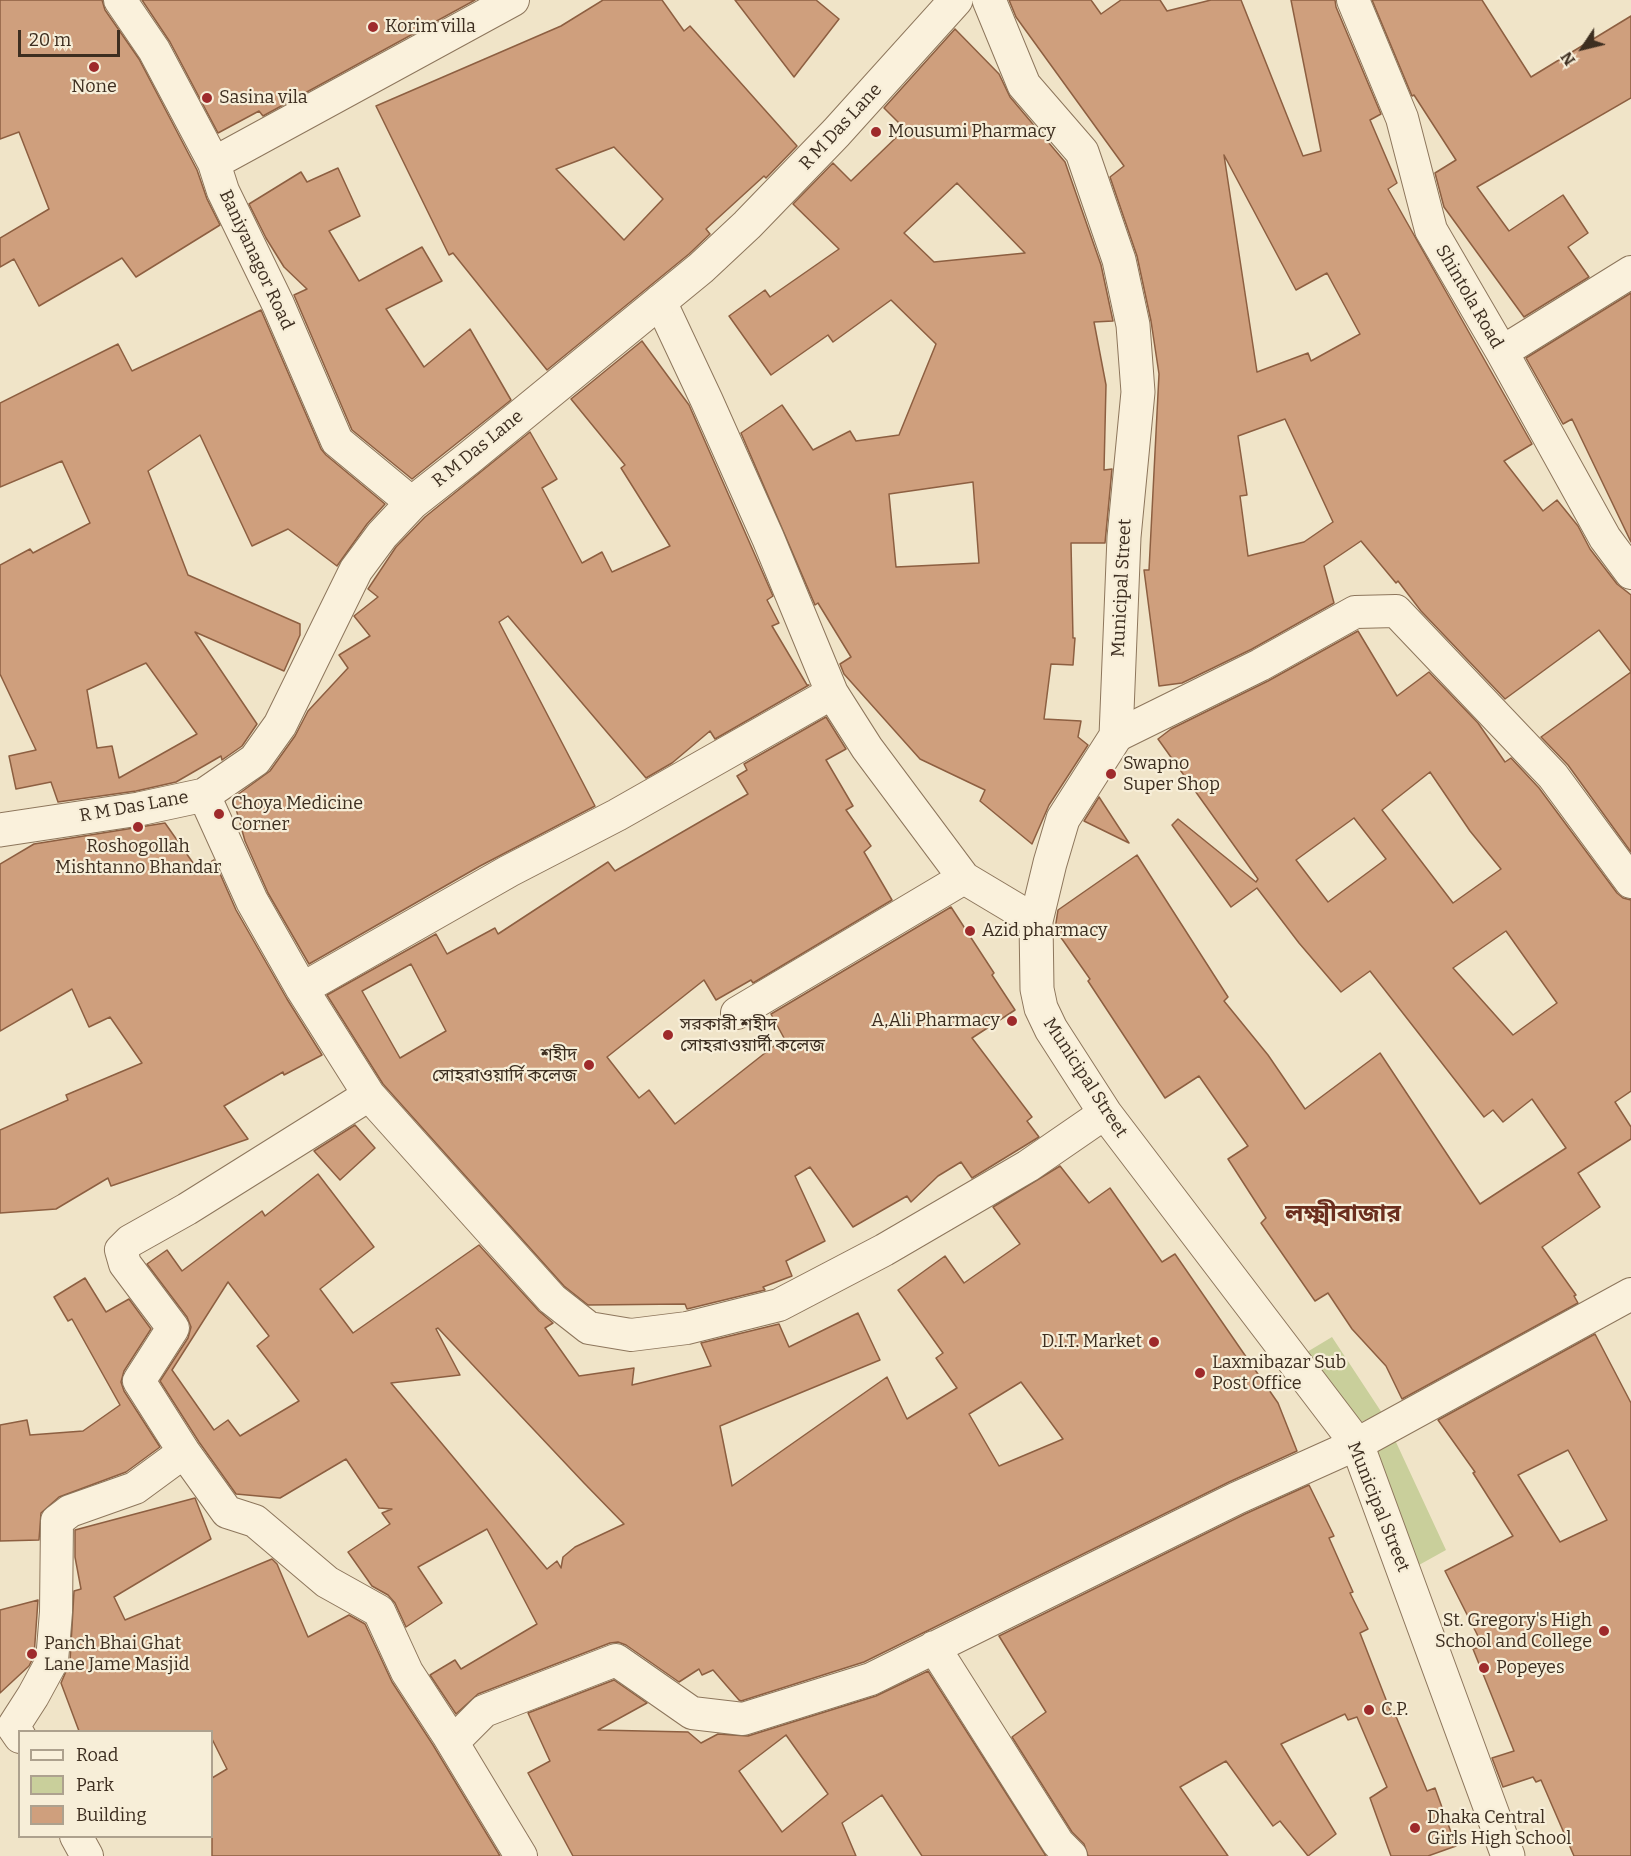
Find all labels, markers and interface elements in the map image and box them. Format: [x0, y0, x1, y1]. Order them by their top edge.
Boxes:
place label: Korim villa [385, 16, 476, 38]
scale bar [21, 18, 123, 56]
north arrow [1553, 18, 1613, 78]
marker: Korim villa [366, 20, 380, 34]
text: 20 m [29, 29, 71, 51]
text: N [1557, 48, 1579, 69]
marker: None [87, 60, 101, 74]
place label: None [71, 76, 117, 98]
street label: R M Das Lane [795, 79, 887, 175]
place label: Sasina vila [219, 87, 308, 109]
marker: Sasina vila [200, 91, 214, 105]
place label: Mousumi Pharmacy [888, 121, 1056, 143]
marker: Mousumi Pharmacy [869, 125, 883, 139]
street label: Baniyanagor Road [214, 187, 298, 333]
street label: Shintola Road [1431, 241, 1507, 353]
street label: R M Das Lane [428, 406, 528, 492]
street label: Municipal Street [1108, 518, 1136, 658]
place label: Swapno Super Shop [1123, 753, 1220, 795]
marker: Swapno Super Shop [1104, 767, 1118, 781]
street label: R M Das Lane [78, 787, 190, 827]
place label: Choya Medicine Corner [231, 793, 363, 836]
marker: Choya Medicine Corner [212, 807, 226, 821]
marker: Roshogollah Mishtanno Bhandar [131, 820, 145, 834]
place label: Roshogollah Mishtanno Bhandar [55, 836, 221, 878]
place label: Azid pharmacy [982, 920, 1108, 942]
marker: Azid pharmacy [963, 924, 977, 938]
place label: A,Ali Pharmacy [871, 1010, 1000, 1032]
place label: সরকারী শহীদ সোহরাওয়ার্দী কলেজ [680, 1014, 825, 1056]
marker: A,Ali Pharmacy [1005, 1014, 1019, 1028]
street label: Municipal Street [1038, 1014, 1132, 1142]
marker: সরকারী শহীদ সোহরাওয়ার্দী কলেজ [661, 1028, 675, 1042]
place label: শহীদ সোহরাওয়ার্দি কলেজ [432, 1044, 577, 1086]
marker: শহীদ সোহরাওয়ার্দি কলেজ [582, 1058, 596, 1072]
district label: লক্ষ্মীবাজার [1285, 1200, 1401, 1228]
place label: D.I.T. Market [1041, 1331, 1142, 1353]
marker: D.I.T. Market [1147, 1335, 1161, 1349]
place label: Laxmibazar Sub Post Office [1212, 1352, 1346, 1394]
marker: Laxmibazar Sub Post Office [1193, 1366, 1207, 1380]
street label: Municipal Street [1342, 1439, 1414, 1575]
place label: St. Gregory's High School and College [1435, 1610, 1592, 1652]
marker: St. Gregory's High School and College [1597, 1624, 1611, 1638]
place label: Panch Bhai Ghat Lane Jame Masjid [44, 1633, 190, 1676]
marker: Panch Bhai Ghat Lane Jame Masjid [25, 1647, 39, 1661]
place label: Popeyes [1496, 1657, 1565, 1679]
marker: Popeyes [1477, 1661, 1491, 1675]
place label: C.P. [1381, 1699, 1408, 1721]
marker: C.P. [1362, 1703, 1376, 1717]
legend [18, 1730, 213, 1838]
text: Road [76, 1744, 118, 1766]
text: Park [76, 1774, 114, 1796]
text: Building [76, 1804, 147, 1826]
place label: Dhaka Central Girls High School [1427, 1807, 1572, 1850]
marker: Dhaka Central Girls High School [1408, 1821, 1422, 1835]

